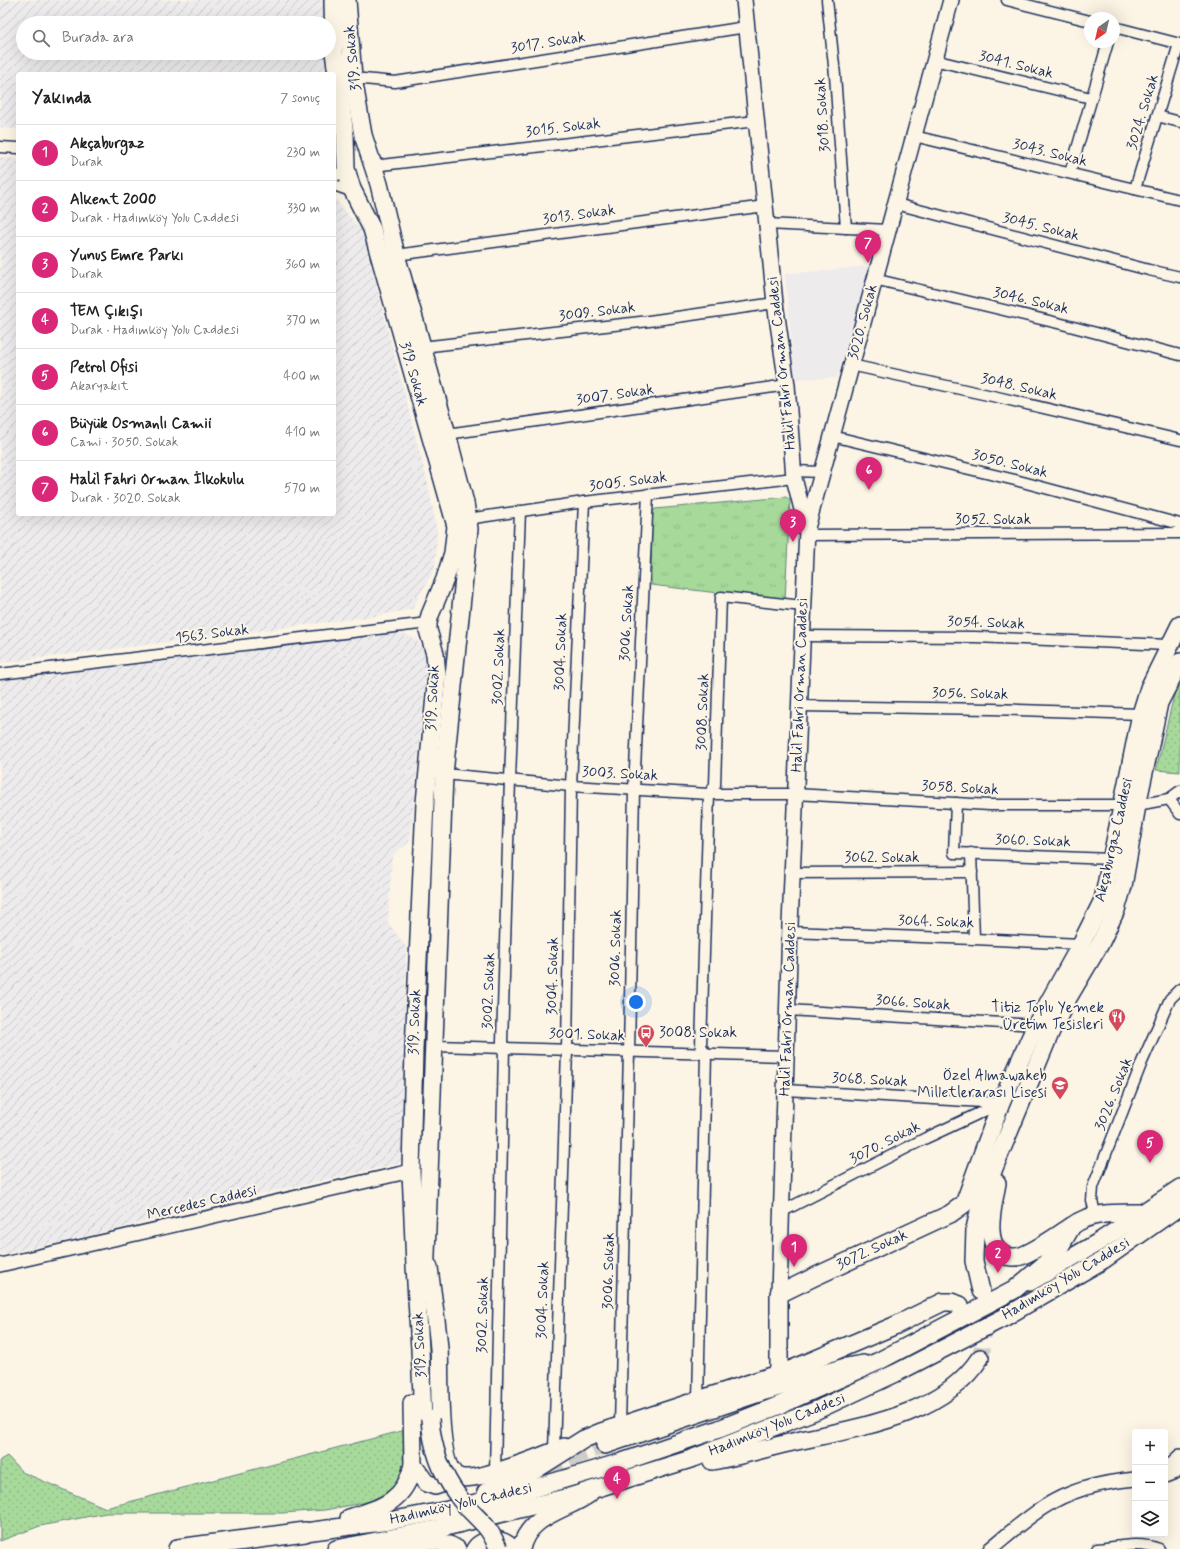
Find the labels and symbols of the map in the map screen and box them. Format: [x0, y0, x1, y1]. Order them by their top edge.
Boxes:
north arrow [1084, 12, 1120, 48]
street label: 319. Sokak [340, 24, 366, 92]
street label: 3017. Sokak [509, 27, 587, 59]
street label: 3041. Sokak [977, 46, 1055, 84]
street label: 3024. Sokak [1122, 72, 1164, 152]
street label: 3018. Sokak [810, 77, 836, 153]
street label: 3015. Sokak [524, 113, 602, 143]
street label: 3043. Sokak [1011, 134, 1089, 172]
street label: 3013. Sokak [541, 200, 617, 230]
street label: 3045. Sokak [1001, 208, 1081, 246]
pin: 7 [855, 230, 881, 263]
street label: Halil Fahri Orman Caddesi [763, 275, 801, 451]
street label: 3020. Sokak [843, 282, 883, 362]
street label: 3046. Sokak [991, 283, 1071, 319]
street label: 3009. Sokak [558, 297, 636, 327]
street label: 319. Sokak [394, 339, 432, 409]
street label: 3048. Sokak [979, 369, 1059, 405]
street label: 3007. Sokak [575, 380, 655, 410]
street label: 3050. Sokak [970, 445, 1050, 483]
pin: 6 [856, 457, 882, 490]
street label: 3005. Sokak [588, 467, 668, 497]
pin: 3 [780, 509, 806, 542]
street label: 3052. Sokak [955, 510, 1031, 530]
street label: 3006. Sokak [615, 584, 639, 662]
street label: Halil Fahri Orman Caddesi [787, 597, 813, 773]
street label: 3054. Sokak [947, 612, 1025, 634]
street label: 3004. Sokak [550, 613, 572, 691]
street label: 1563. Sokak [174, 620, 250, 648]
street label: 3002. Sokak [488, 628, 510, 706]
street label: 319. Sokak [421, 664, 445, 732]
street label: 3008. Sokak [692, 673, 714, 751]
street label: 3056. Sokak [932, 683, 1008, 705]
street label: 3003. Sokak [581, 762, 659, 786]
street label: 3058. Sokak [921, 776, 999, 800]
street label: Akçaburgaz Caddesi [1090, 776, 1139, 904]
street label: 3060. Sokak [995, 830, 1071, 852]
street label: 3062. Sokak [845, 848, 919, 868]
street label: 3006. Sokak [605, 909, 627, 987]
street label: 3064. Sokak [898, 911, 974, 933]
street label: Halil Fahri Orman Caddesi [775, 921, 801, 1097]
street label: 3004. Sokak [542, 937, 564, 1015]
street label: 3002. Sokak [478, 952, 500, 1030]
street label: 319. Sokak [404, 989, 426, 1055]
street label: 3066. Sokak [875, 990, 951, 1016]
your location [626, 992, 646, 1012]
place label: Titiz Toplu Yemek Üretim Tesisleri [991, 998, 1104, 1035]
restaurant icon: Titiz Toplu Yemek Üretim Tesisleri [1107, 1007, 1127, 1032]
bus stop icon: 3008. Sokak [636, 1023, 656, 1048]
place label: 3008. Sokak [659, 1023, 737, 1043]
street label: 3001. Sokak [549, 1024, 625, 1046]
street label: 3026. Sokak [1090, 1055, 1138, 1133]
place label: Özel Almawakeb Milletlerarası Lisesi [917, 1066, 1047, 1103]
street label: 3068. Sokak [832, 1068, 908, 1092]
school or university icon: Özel Almawakeb Milletlerarası Lisesi [1050, 1075, 1070, 1100]
street label: 3070. Sokak [846, 1117, 924, 1169]
pin: 5 [1137, 1130, 1163, 1163]
street label: Mercedes Caddesi [145, 1181, 259, 1225]
street label: 3072. Sokak [833, 1225, 911, 1275]
street label: 3006. Sokak [598, 1232, 620, 1310]
street label: Hadımköy Yolu Caddesi [998, 1233, 1134, 1325]
pin: 1 [781, 1234, 807, 1267]
pin: 2 [985, 1240, 1011, 1273]
street label: 3004. Sokak [532, 1261, 554, 1339]
street label: 3002. Sokak [472, 1276, 494, 1354]
street label: 319. Sokak [408, 1311, 432, 1379]
street label: Hadımköy Yolu Caddesi [706, 1388, 848, 1462]
pin: 4 [604, 1466, 630, 1499]
street label: Hadımköy Yolu Caddesi [388, 1478, 534, 1530]

